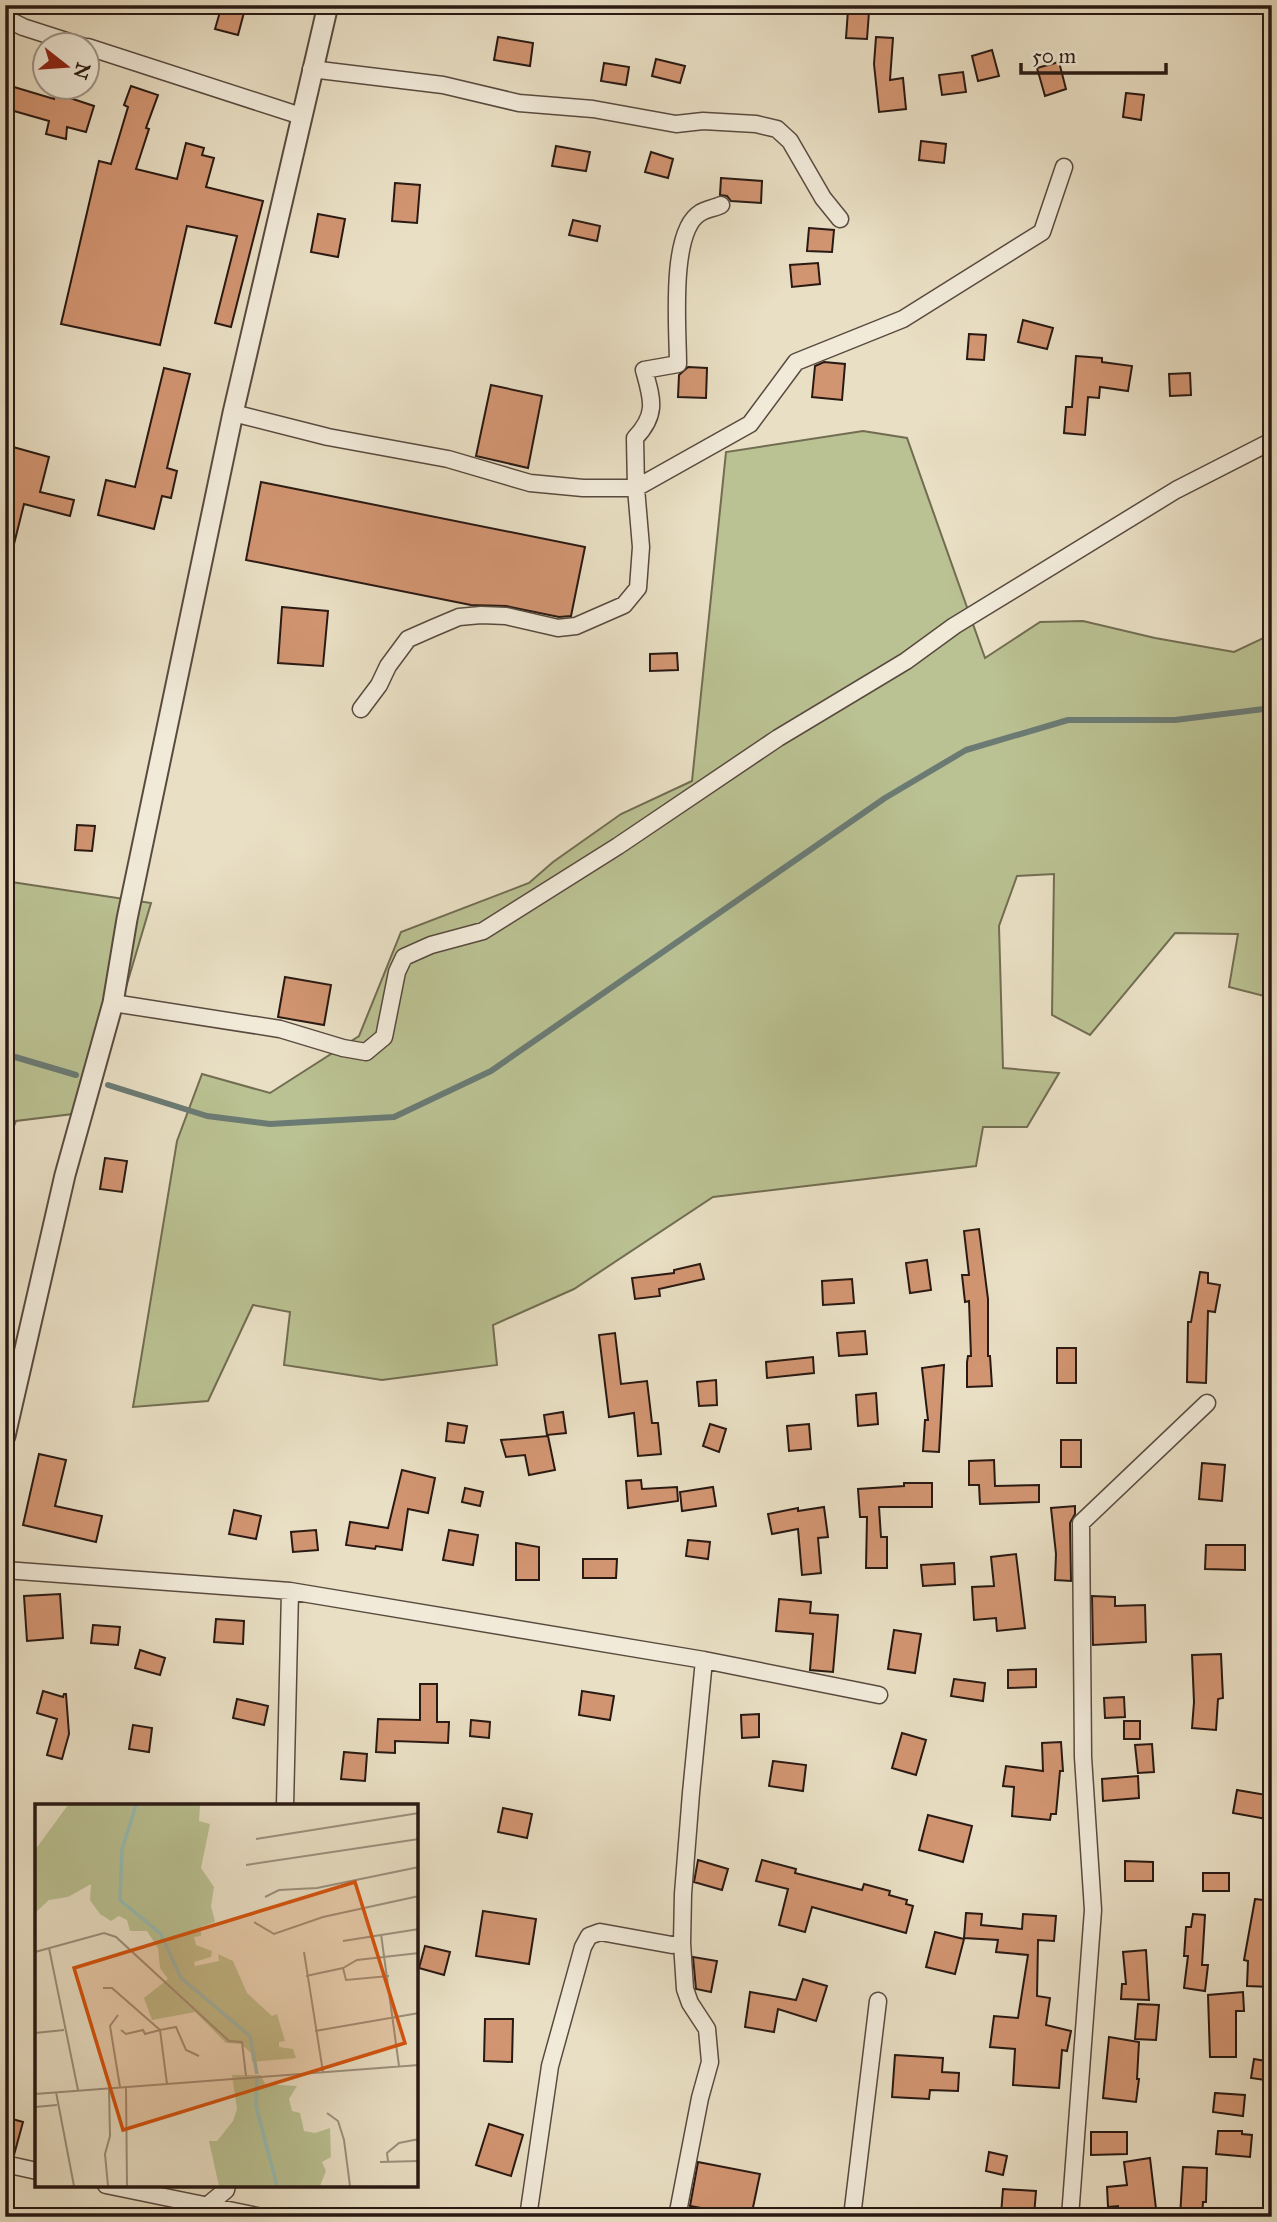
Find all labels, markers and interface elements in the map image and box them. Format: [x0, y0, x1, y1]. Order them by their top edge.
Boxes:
north arrow [32, 32, 102, 102]
scale bar [1021, 32, 1167, 76]
text: 50 m [1032, 43, 1077, 69]
text: N [68, 60, 95, 82]
inset map [35, 1804, 418, 2187]

